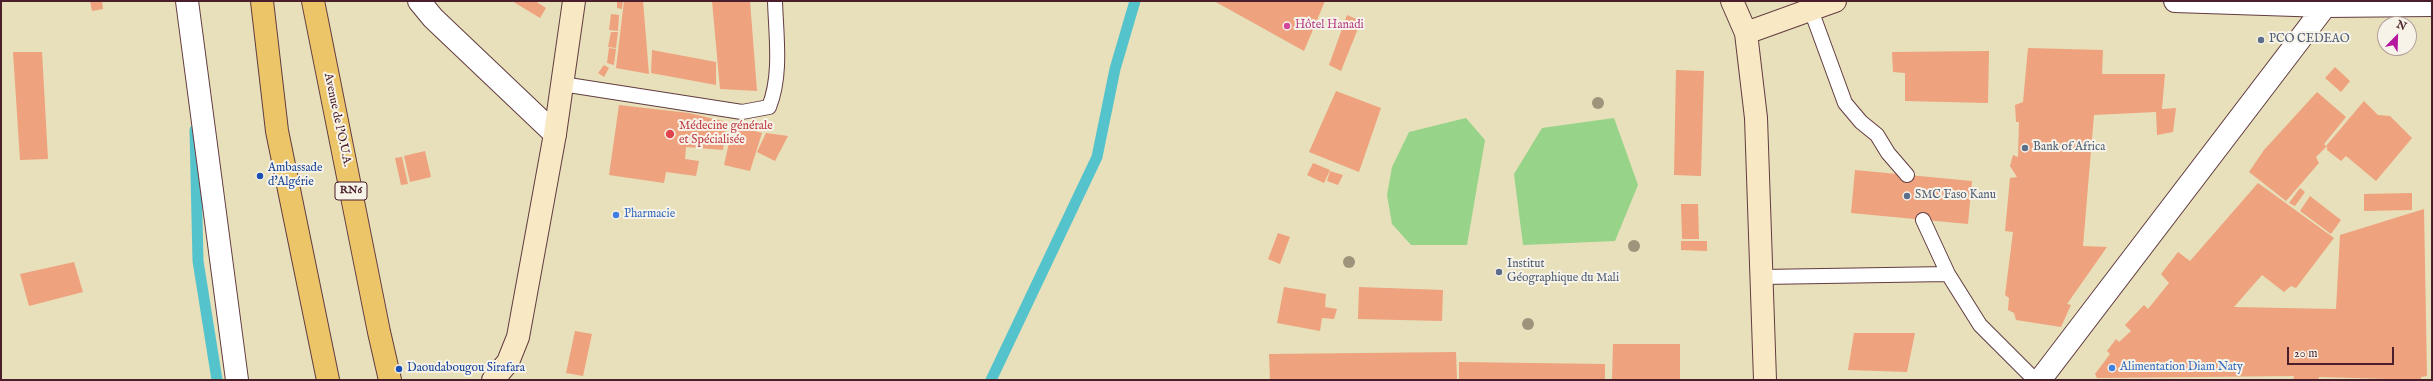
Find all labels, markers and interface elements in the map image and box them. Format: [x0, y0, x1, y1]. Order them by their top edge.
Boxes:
north arrow [2377, 16, 2417, 56]
text: N [2394, 18, 2408, 34]
place label: Hôtel Hanadi [1295, 19, 1364, 33]
marker: Hôtel Hanadi [1282, 21, 1292, 31]
place label: PCO CEDEAO [2269, 33, 2350, 47]
marker: PCO CEDEAO [2256, 35, 2266, 45]
street label: Avenue de l'O.U.A. [320, 72, 354, 168]
place label: Médecine générale et Spécialisée [679, 120, 773, 148]
marker: Médecine générale et Spécialisée [664, 128, 676, 140]
place label: Bank of Africa [2033, 141, 2105, 155]
marker: Bank of Africa [2020, 143, 2030, 153]
place label: Ambassade d'Algérie [268, 162, 322, 190]
marker: Ambassade d'Algérie [255, 171, 265, 181]
road number: RN6 [335, 182, 367, 200]
place label: SMC Faso Kanu [1915, 189, 1996, 203]
marker: SMC Faso Kanu [1902, 191, 1912, 201]
place label: Pharmacie [624, 208, 675, 222]
marker: Pharmacie [611, 210, 621, 220]
place label: Institut Géographique du Mali [1507, 258, 1619, 286]
marker: Institut Géographique du Mali [1494, 267, 1504, 277]
scale bar [2289, 339, 2396, 365]
text: 20 m [2294, 346, 2317, 361]
place label: Alimentation Diam Naty [2120, 361, 2243, 375]
place label: Daoudabougou Sirafara [407, 362, 525, 376]
marker: Alimentation Diam Naty [2107, 363, 2117, 373]
marker: Daoudabougou Sirafara [394, 364, 404, 374]

